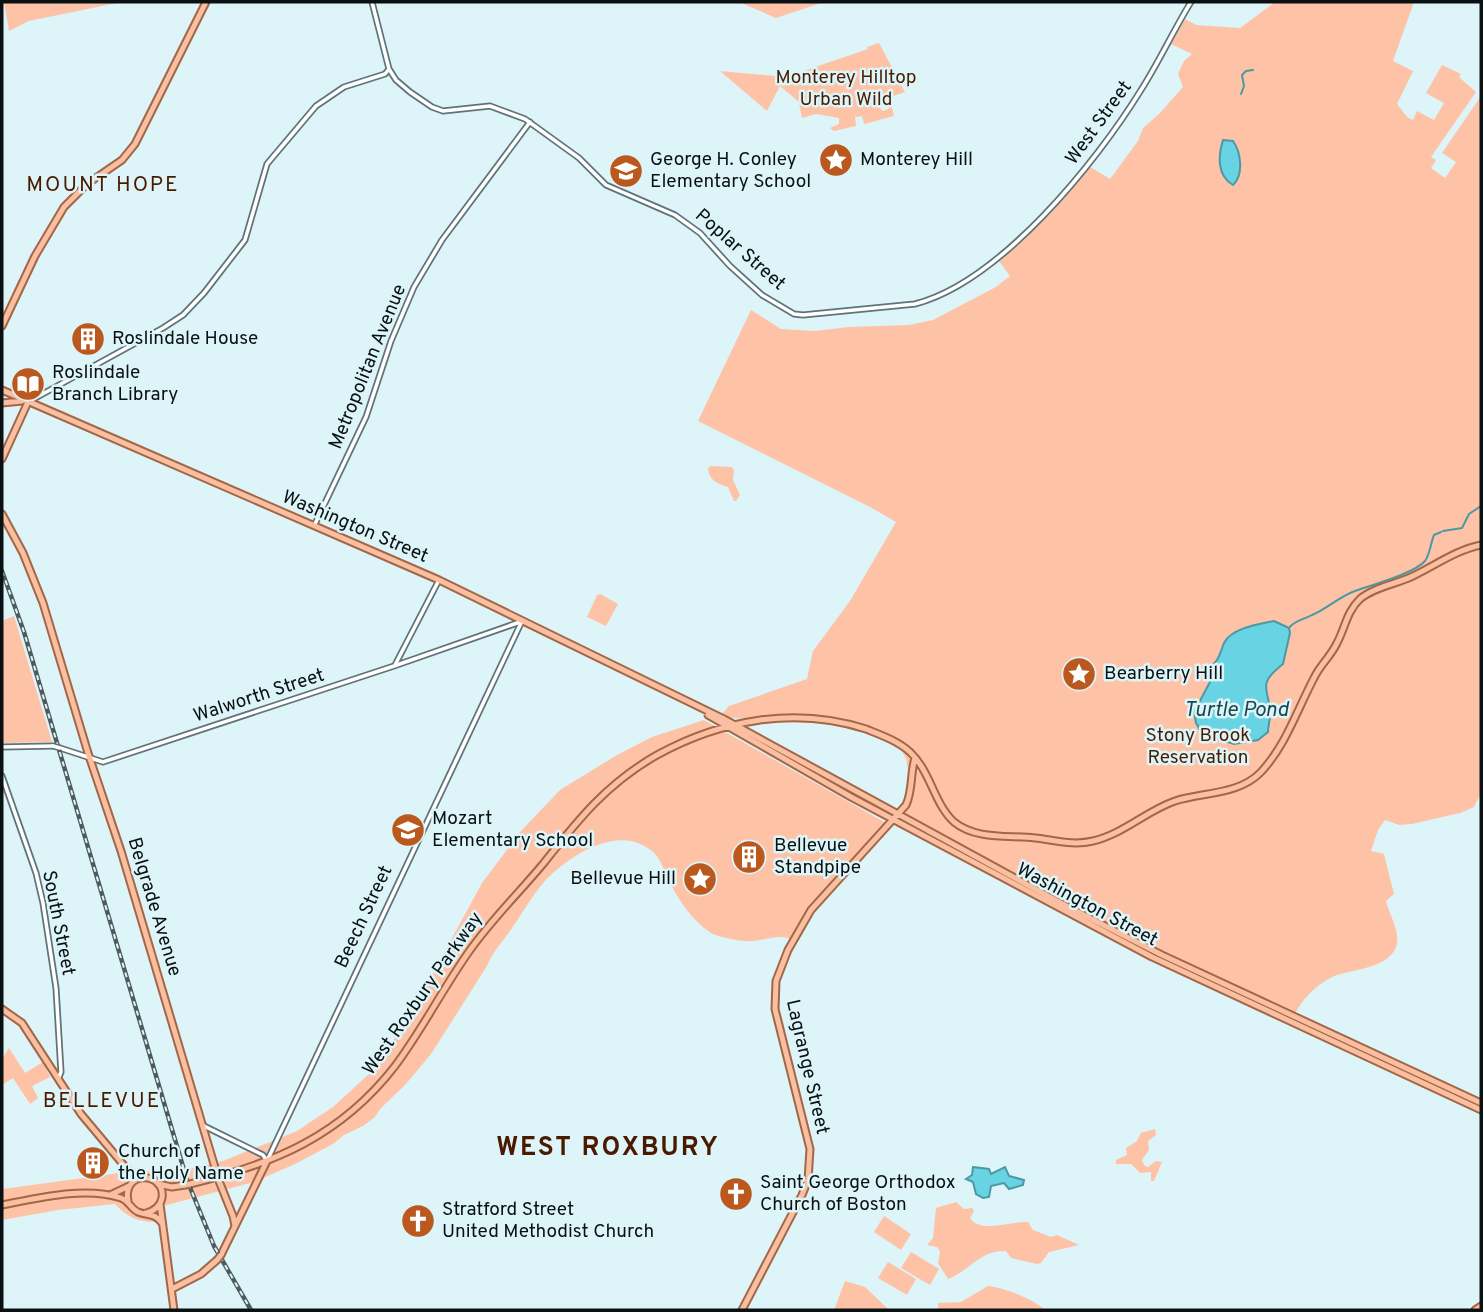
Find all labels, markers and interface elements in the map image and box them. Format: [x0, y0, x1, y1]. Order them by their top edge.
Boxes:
park label: Monterey Hilltop Urban Wild [775, 66, 917, 112]
street label: West Street [1060, 76, 1138, 170]
place icon: Monterey Hill [817, 141, 855, 179]
place label: George H. Conley Elementary School [650, 148, 811, 194]
place label: Monterey Hill [860, 148, 973, 172]
school or university icon: George H. Conley Elementary School [607, 152, 645, 190]
district label: MOUNT HOPE [26, 172, 180, 199]
street label: Poplar Street [690, 204, 790, 296]
street label: Metropolitan Avenue [324, 281, 412, 453]
building icon: Roslindale House [69, 320, 107, 358]
place label: Roslindale House [112, 327, 258, 351]
place label: Roslindale Branch Library [52, 361, 178, 407]
library icon: Roslindale Branch Library [9, 365, 47, 403]
street label: Washington Street [278, 485, 432, 569]
place icon: Bearberry Hill [1060, 655, 1098, 693]
place label: Bearberry Hill [1104, 662, 1223, 686]
street label: Walworth Street [190, 664, 328, 728]
water label: Turtle Pond [1184, 697, 1290, 724]
park label: Stony Brook Reservation [1146, 724, 1250, 770]
place label: Mozart Elementary School [432, 807, 593, 853]
school or university icon: Mozart Elementary School [389, 811, 427, 849]
place label: Bellevue Standpipe [774, 834, 861, 880]
street label: Belgrade Avenue [121, 835, 187, 979]
building icon: Bellevue Standpipe [730, 838, 768, 876]
street label: Washington Street [1012, 858, 1162, 952]
place icon: Bellevue Hill [681, 860, 719, 898]
street label: Beech Street [330, 862, 398, 972]
place label: Bellevue Hill [570, 867, 676, 891]
street label: South Street [36, 868, 80, 978]
street label: West Roxbury Parkway [358, 908, 488, 1080]
street label: Lagrange Street [780, 997, 834, 1137]
district label: BELLEVUE [43, 1088, 161, 1115]
district label: WEST ROXBURY [496, 1132, 720, 1165]
place label: Church of the Holy Name [118, 1140, 244, 1186]
building icon: Church of the Holy Name [74, 1144, 112, 1182]
place label: Saint George Orthodox Church of Boston [760, 1171, 956, 1217]
church icon: Saint George Orthodox Church of Boston [717, 1175, 755, 1213]
place label: Stratford Street United Methodist Church [442, 1198, 654, 1244]
church icon: Stratford Street United Methodist Church [399, 1202, 437, 1240]

